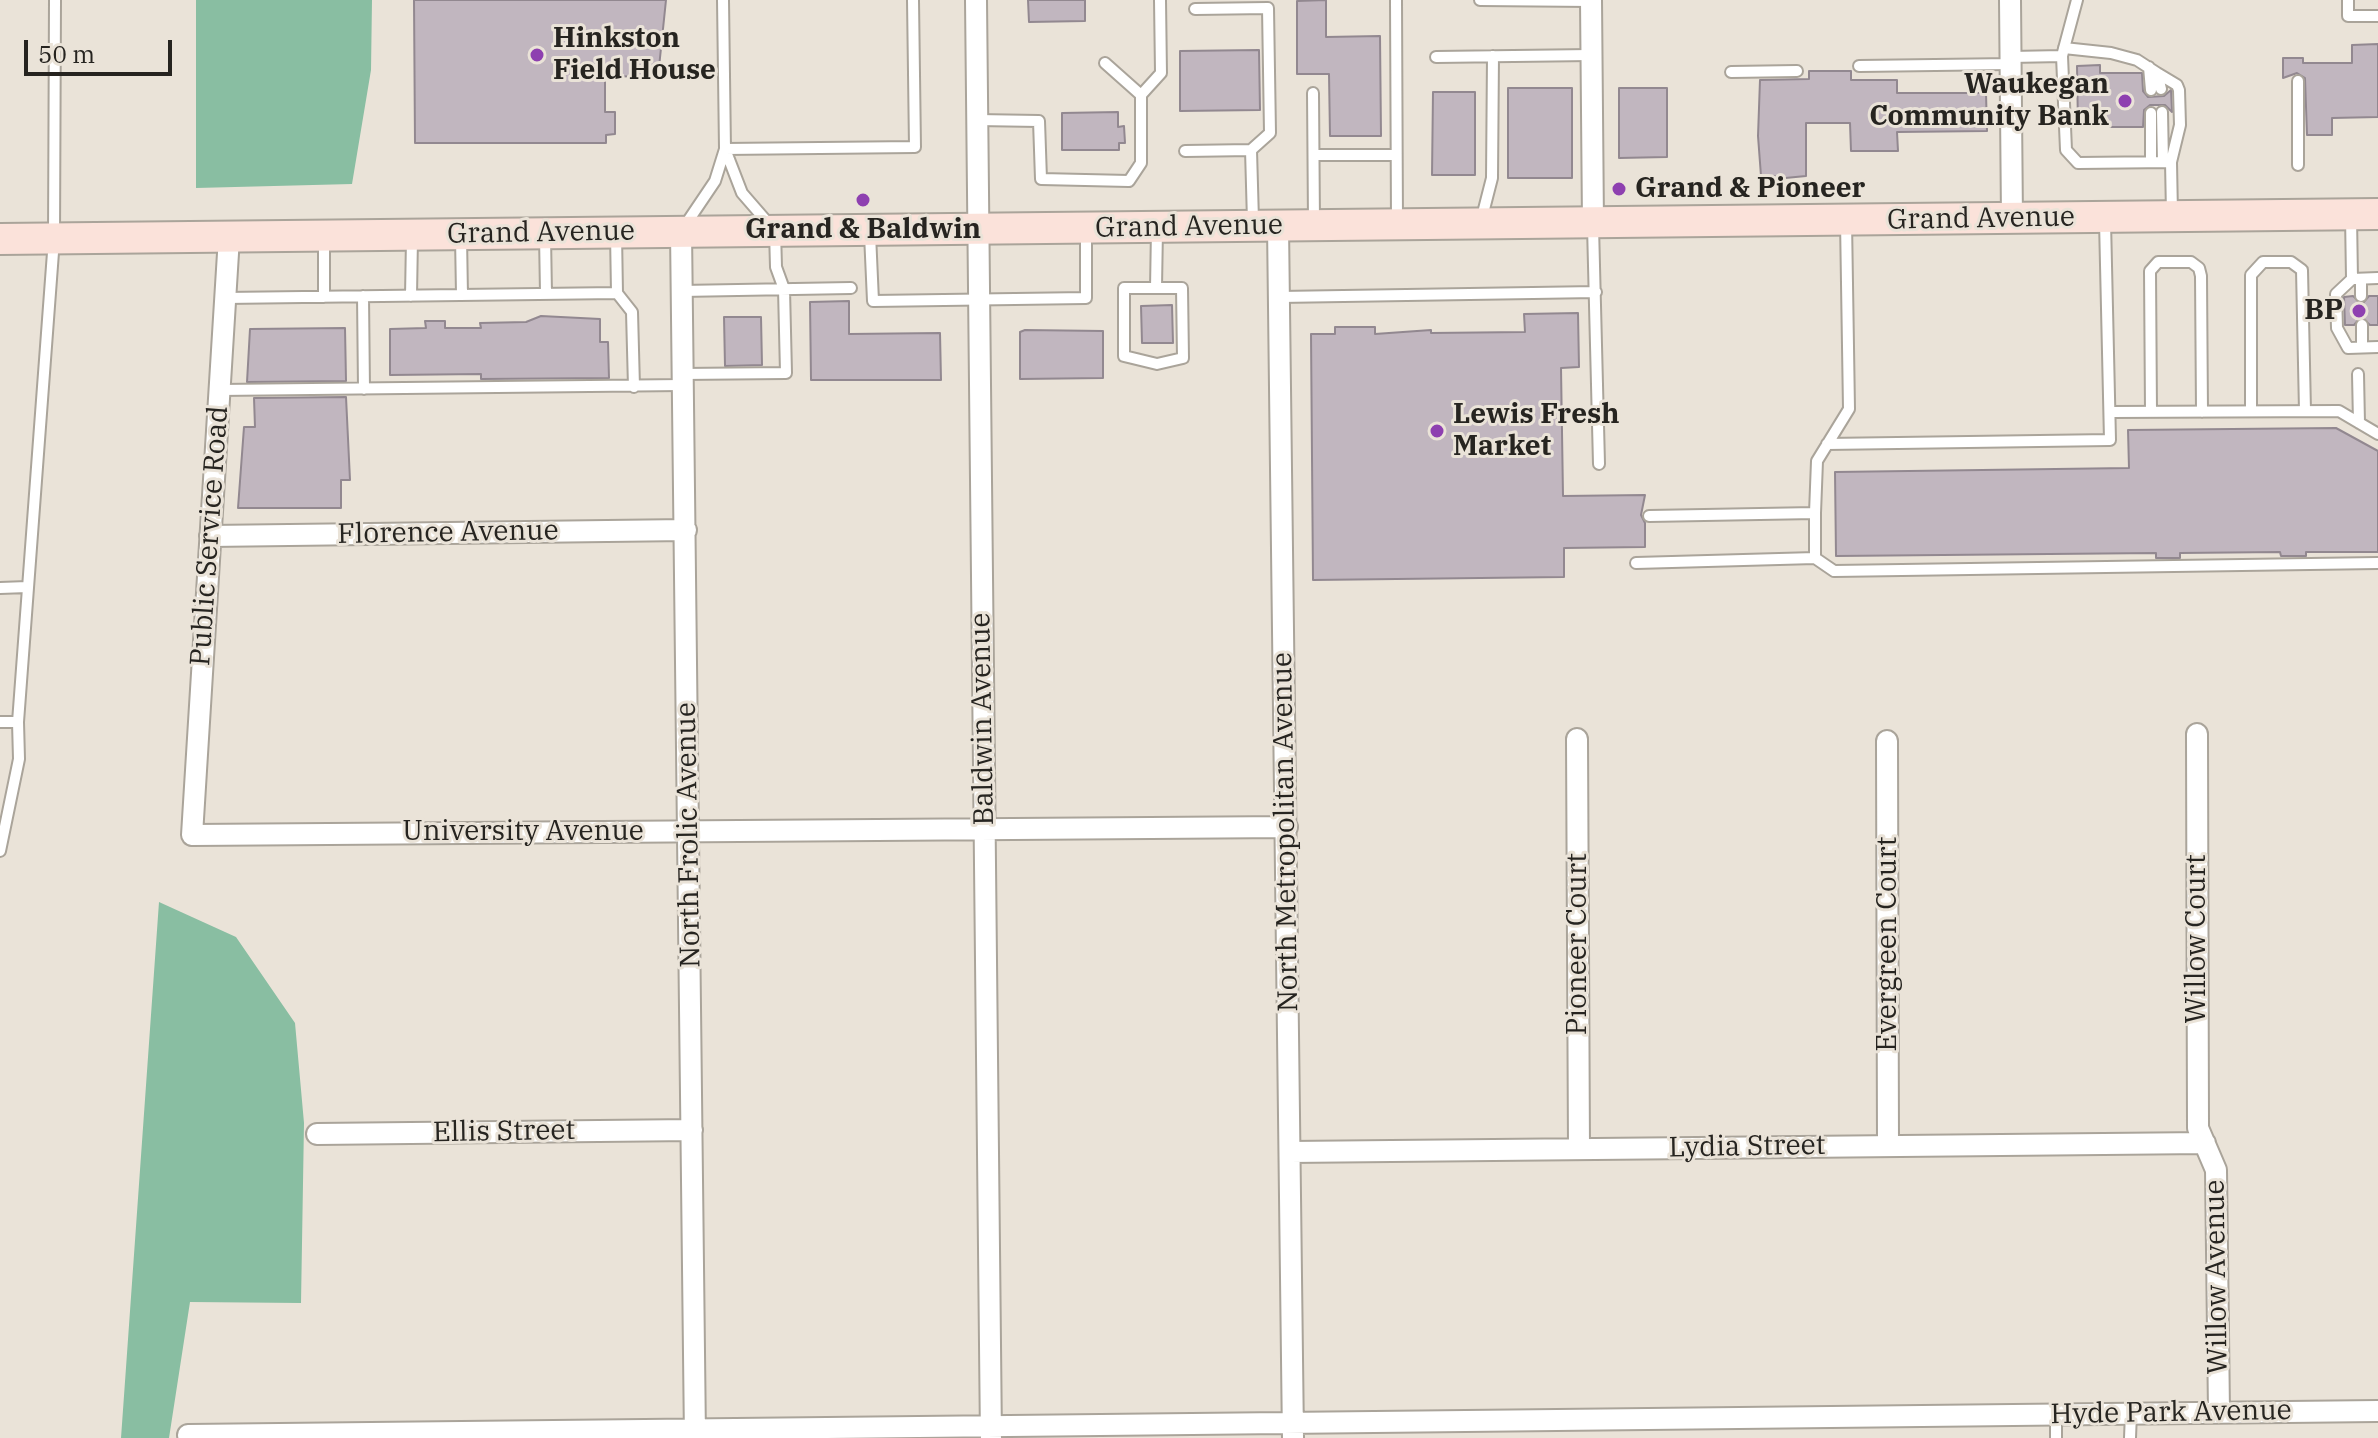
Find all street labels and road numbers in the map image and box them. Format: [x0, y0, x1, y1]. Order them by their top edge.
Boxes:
street label: Grand Avenue [1887, 201, 2075, 237]
street label: Grand Avenue [1095, 209, 1283, 245]
street label: Grand Avenue [447, 215, 635, 251]
street label: Public Service Road [184, 405, 236, 667]
street label: Florence Avenue [337, 514, 559, 552]
street label: Baldwin Avenue [964, 612, 1002, 826]
street label: North Metropolitan Avenue [1266, 652, 1306, 1012]
street label: North Frolic Avenue [670, 702, 708, 968]
street label: University Avenue [402, 815, 644, 849]
street label: Evergreen Court [1871, 836, 1905, 1052]
street label: Pioneer Court [1561, 853, 1595, 1035]
street label: Willow Court [2180, 854, 2214, 1024]
street label: Ellis Street [433, 1114, 575, 1150]
street label: Lydia Street [1668, 1129, 1826, 1165]
street label: Willow Avenue [2199, 1179, 2235, 1375]
street label: Hyde Park Avenue [2050, 1394, 2292, 1432]

